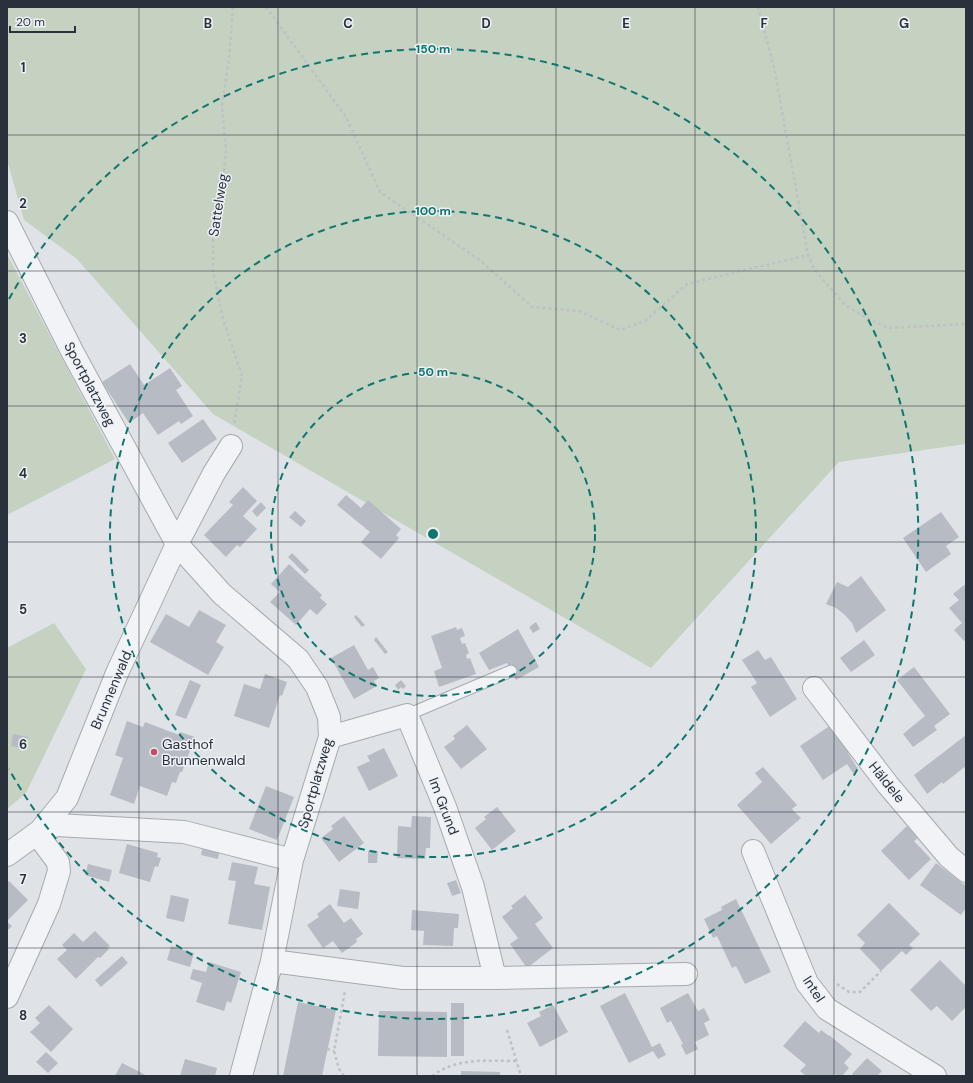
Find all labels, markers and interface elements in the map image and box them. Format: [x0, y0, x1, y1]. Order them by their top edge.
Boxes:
scale bar [10, 8, 75, 34]
text: 20 m [16, 14, 45, 30]
text: B [204, 15, 212, 32]
text: C [343, 15, 353, 32]
text: D [481, 15, 491, 32]
text: E [622, 15, 630, 32]
text: F [760, 15, 768, 32]
text: G [899, 15, 909, 32]
text: 150 m [416, 41, 450, 57]
text: 1 [21, 59, 25, 76]
street label: Sattelweg [204, 172, 232, 238]
text: 2 [19, 195, 27, 212]
text: 100 m [415, 203, 451, 219]
text: 3 [19, 330, 27, 347]
street label: Sportplatzweg [60, 339, 120, 430]
text: 50 m [418, 364, 448, 380]
text: 4 [19, 465, 27, 482]
centre of rings [426, 527, 440, 541]
text: 5 [19, 601, 27, 618]
street label: Brunnenwald [86, 648, 136, 732]
place label: Gasthof Brunnenwald [162, 735, 246, 769]
text: 6 [19, 736, 27, 753]
street label: Sportplatzweg [294, 736, 337, 830]
marker: Gasthof Brunnenwald [149, 747, 159, 757]
street label: Häldele [865, 758, 909, 806]
street label: Im Grund [425, 775, 463, 837]
text: 7 [20, 871, 27, 888]
street label: Intel [799, 972, 829, 1006]
text: 8 [19, 1007, 27, 1024]

